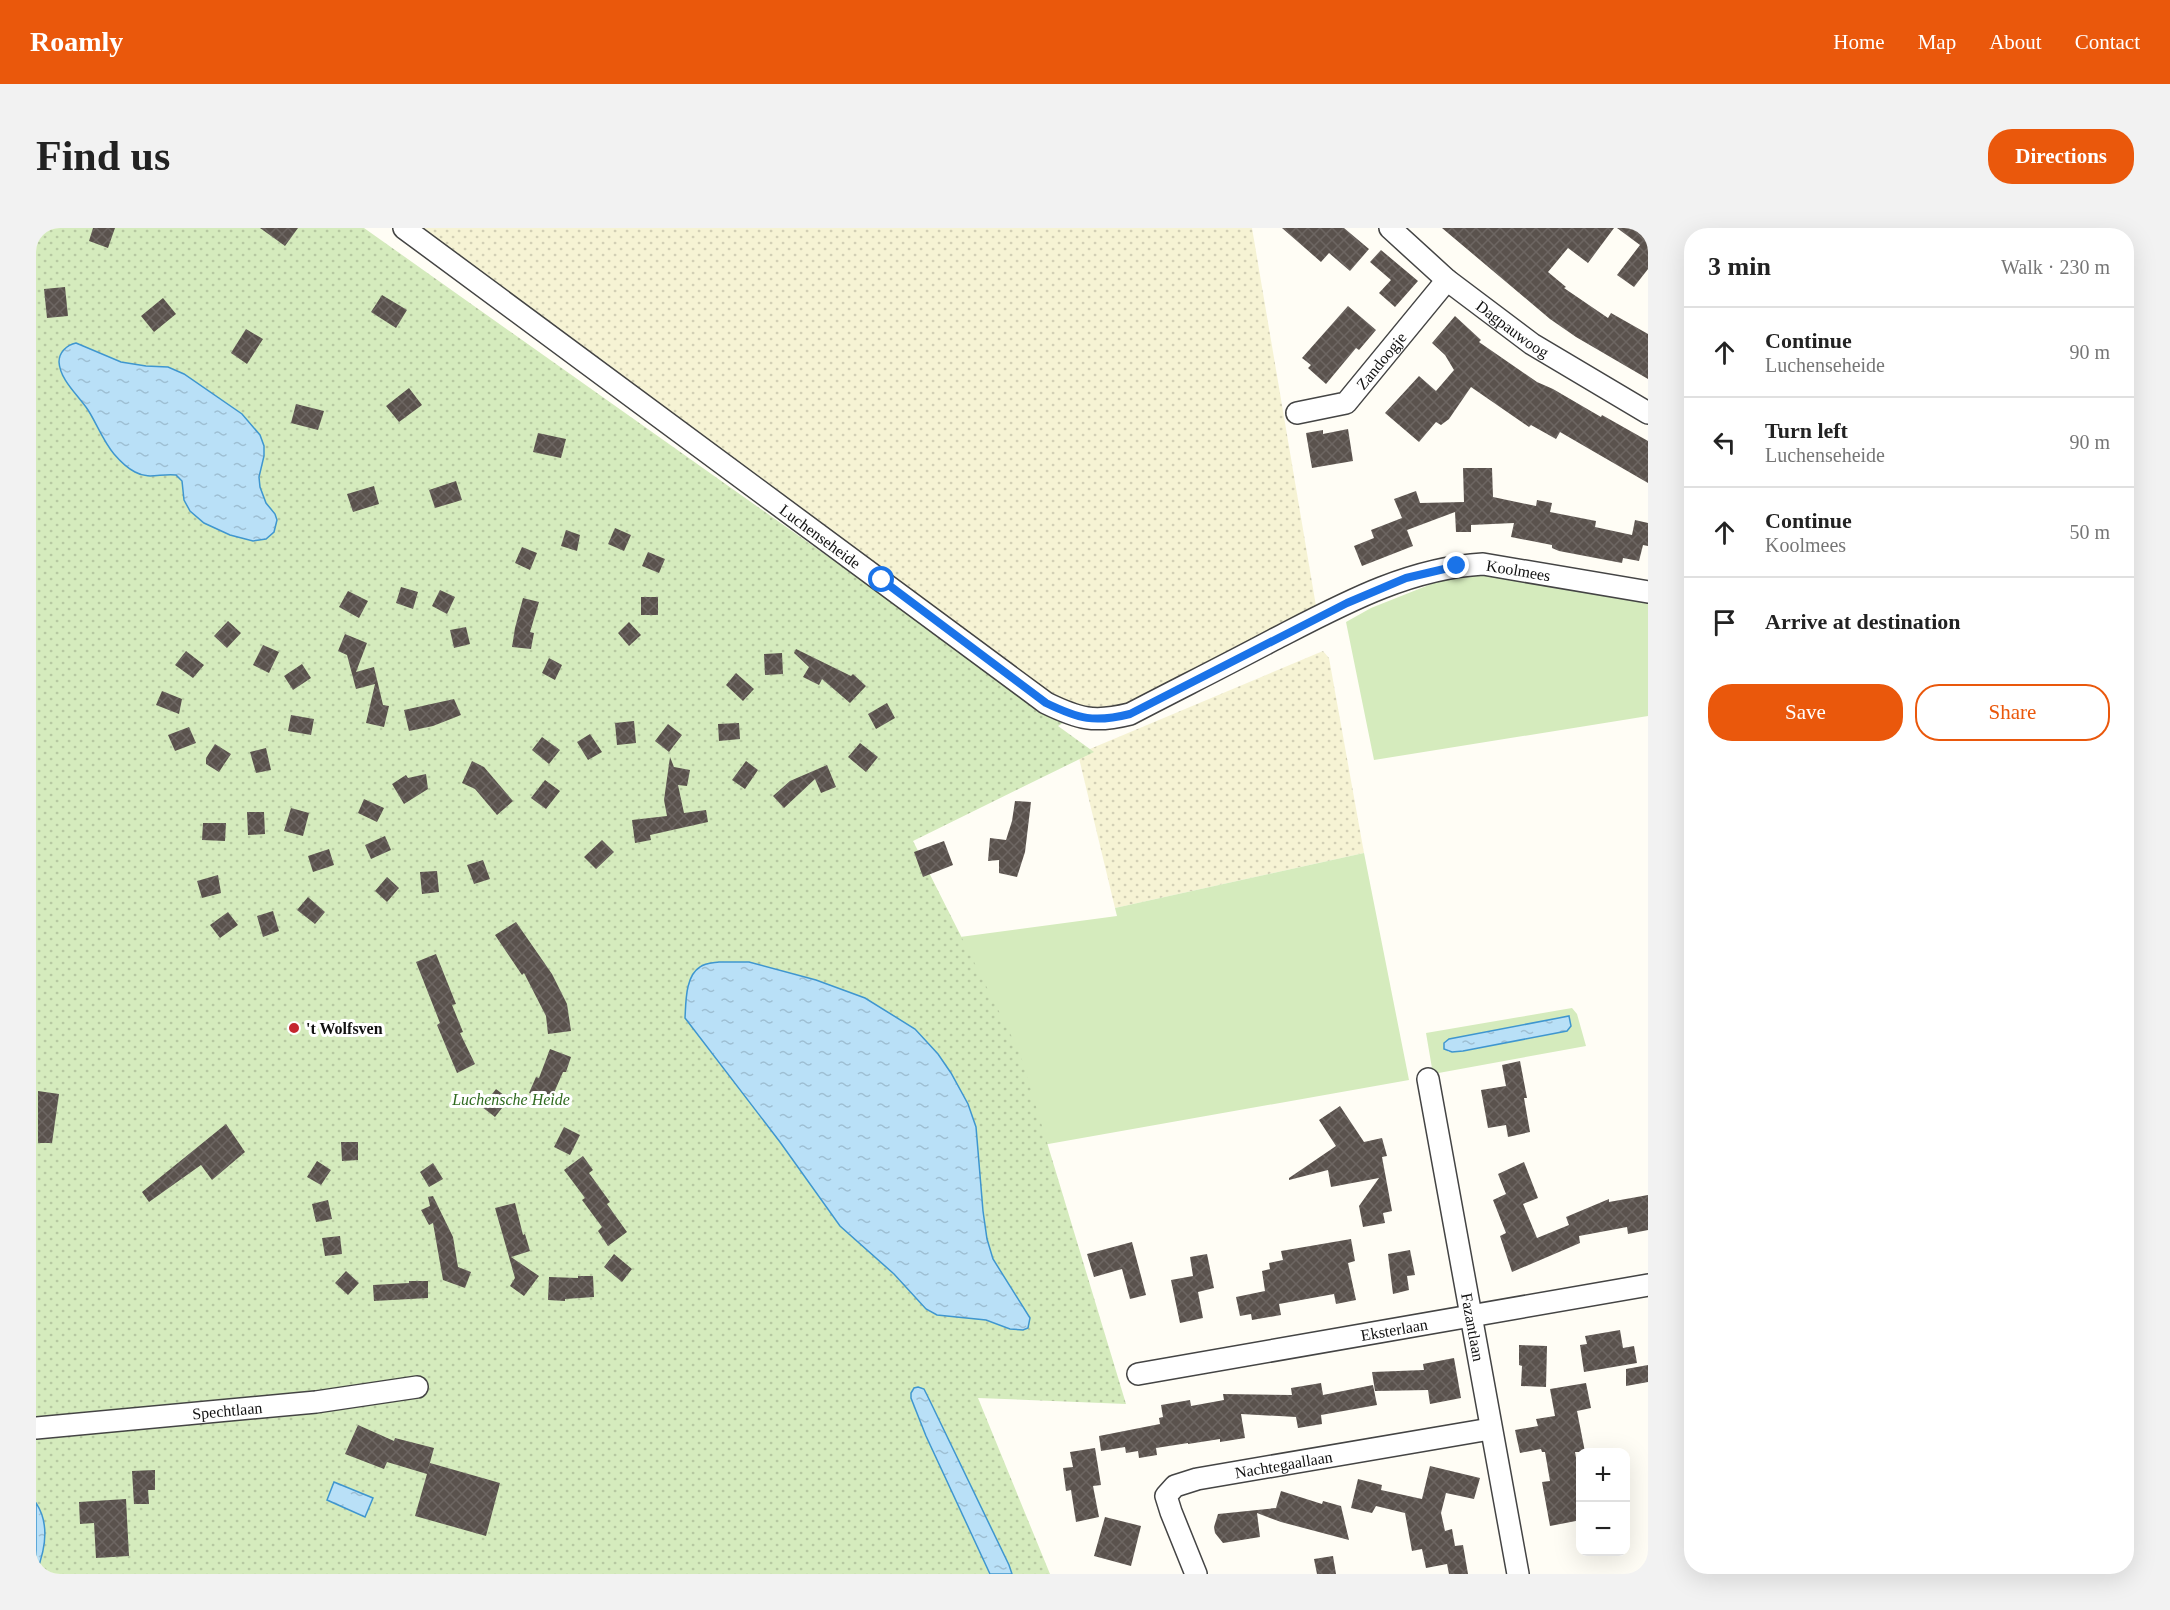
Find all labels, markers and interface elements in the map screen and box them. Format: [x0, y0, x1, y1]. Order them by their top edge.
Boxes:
text: Roamly [30, 26, 123, 57]
text: Home [1833, 30, 1885, 54]
text: Map [1918, 30, 1956, 54]
text: About [1989, 30, 2042, 54]
text: Contact [2075, 30, 2140, 54]
button: Directions [1988, 129, 2134, 184]
text: Find us [36, 133, 170, 179]
text: 3 min [1708, 252, 1771, 281]
text: Walk · 230 m [2001, 256, 2110, 278]
street label: Dagpauwoog [1473, 297, 1552, 362]
text: Continue [1765, 328, 1852, 353]
street label: Zandoogje [1353, 329, 1410, 393]
icon: ahead [1708, 336, 1741, 369]
text: 90 m [2069, 341, 2110, 363]
text: Luchenseheide [1765, 354, 1885, 376]
text: Turn left [1765, 418, 1848, 443]
icon: left [1708, 426, 1741, 459]
text: 90 m [2069, 431, 2110, 453]
text: Luchenseheide [1765, 444, 1885, 466]
street label: Luchenseheide [776, 501, 864, 572]
text: Continue [1765, 508, 1852, 533]
icon: ahead [1708, 516, 1741, 549]
text: 50 m [2069, 521, 2110, 543]
text: Koolmees [1765, 534, 1846, 556]
route end [1443, 552, 1469, 578]
street label: Koolmees [1485, 557, 1552, 584]
route start [868, 566, 894, 592]
icon: arrive [1708, 606, 1741, 639]
text: Arrive at destination [1765, 609, 1961, 634]
button: Save [1708, 684, 1903, 741]
button: Share [1915, 684, 2110, 741]
place label: 't Wolfsven [306, 1020, 383, 1037]
marker: 't Wolfsven [287, 1021, 301, 1035]
park label: Luchensche Heide [451, 1091, 570, 1108]
street label: Fazantlaan [1458, 1291, 1487, 1363]
street label: Eksterlaan [1359, 1316, 1429, 1344]
street label: Spechtlaan [191, 1399, 263, 1423]
street label: Nachtegaallaan [1234, 1448, 1334, 1481]
map controls [1576, 1448, 1630, 1556]
button: + [1576, 1448, 1630, 1502]
button: − [1576, 1502, 1630, 1556]

